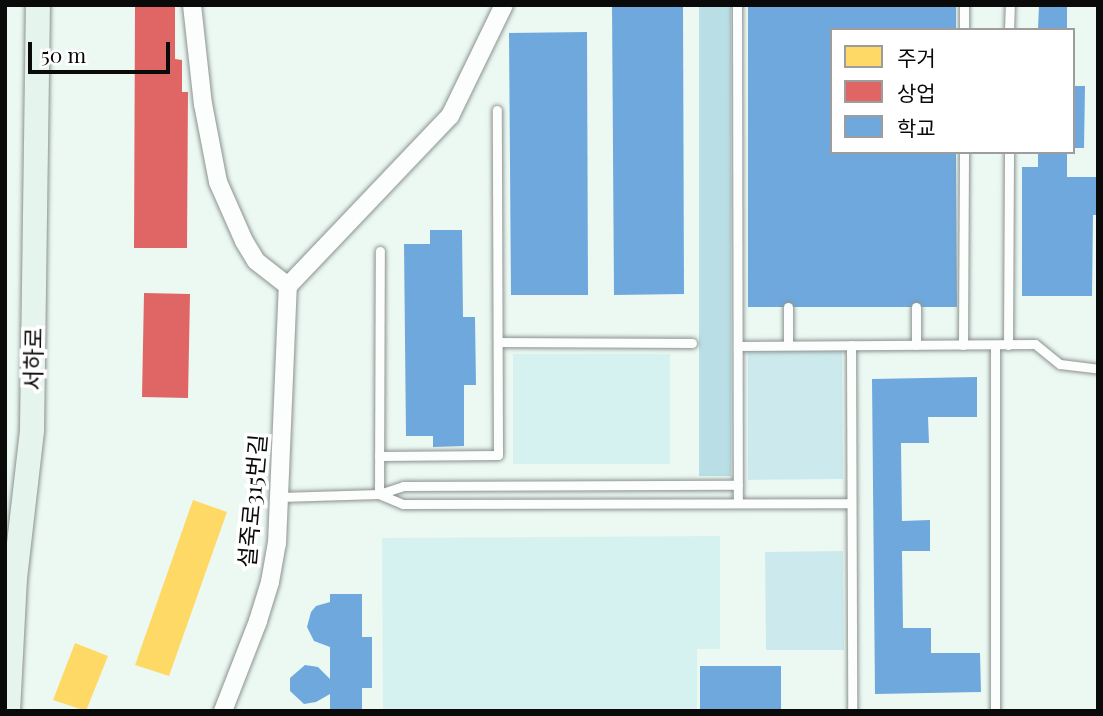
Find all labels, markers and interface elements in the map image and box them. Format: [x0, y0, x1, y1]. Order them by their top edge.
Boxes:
scale bar [32, 28, 173, 72]
legend [830, 28, 1075, 154]
text: 50 m [41, 40, 86, 68]
text: 주거 [897, 43, 936, 71]
text: 상업 [897, 78, 936, 106]
text: 학교 [897, 113, 936, 141]
street label: 서하로 [19, 327, 47, 391]
street label: 설죽로315번길 [232, 433, 272, 569]

